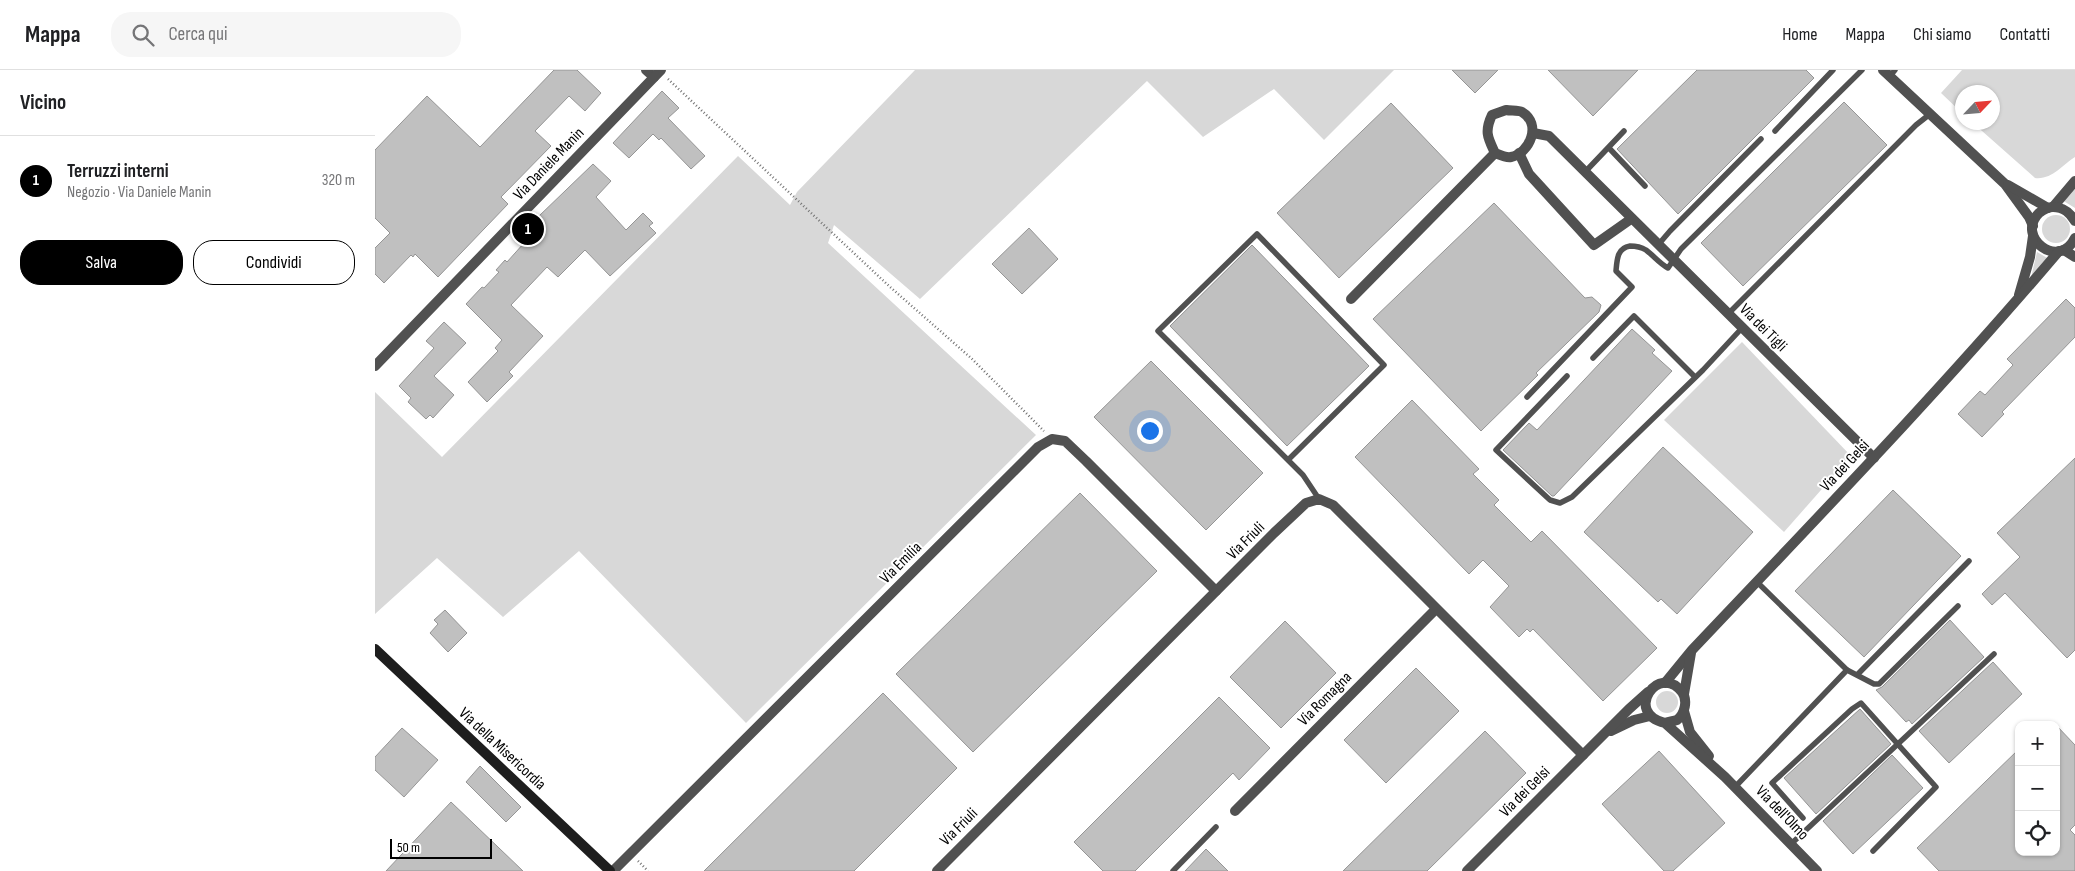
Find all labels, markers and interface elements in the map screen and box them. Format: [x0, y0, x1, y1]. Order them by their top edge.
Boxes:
search box [111, 12, 461, 57]
text: Mappa [25, 20, 81, 49]
icon: search [129, 21, 157, 49]
text: Cerca qui [169, 23, 227, 46]
text: Home [1782, 24, 1818, 45]
text: Mappa [1846, 24, 1885, 45]
text: Chi siamo [1913, 24, 1971, 45]
text: Contatti [1999, 24, 2050, 45]
north arrow [1955, 85, 2000, 130]
text: Vicino [20, 90, 66, 115]
street label: Via Daniele Manin [510, 124, 588, 204]
text: Terruzzi interni [67, 160, 169, 183]
text: 1 [33, 171, 39, 190]
text: 320 m [322, 171, 355, 190]
text: Negozio · Via Daniele Manin [67, 183, 211, 202]
pin: 1 [512, 210, 544, 248]
button: Salva [20, 240, 183, 285]
button: Condividi [193, 240, 355, 285]
street label: Via dei Tigli [1735, 300, 1791, 356]
your location [1137, 418, 1163, 444]
street label: Via dei Gelsi [1816, 436, 1874, 496]
street label: Via Friuli [1223, 518, 1269, 564]
street label: Via Emilia [876, 538, 926, 588]
street label: Via Romagna [1294, 668, 1356, 730]
street label: Via della Misericordia [455, 704, 549, 794]
map controls [2015, 721, 2060, 856]
button: + [2015, 721, 2060, 766]
street label: Via dei Gelsi [1496, 763, 1554, 821]
button: − [2015, 766, 2060, 811]
street label: Via dell'Olmo [1751, 782, 1813, 844]
street label: Via Friuli [936, 804, 982, 850]
button: locate [2015, 811, 2060, 856]
scale bar [390, 836, 493, 859]
text: 50 m [397, 839, 420, 856]

